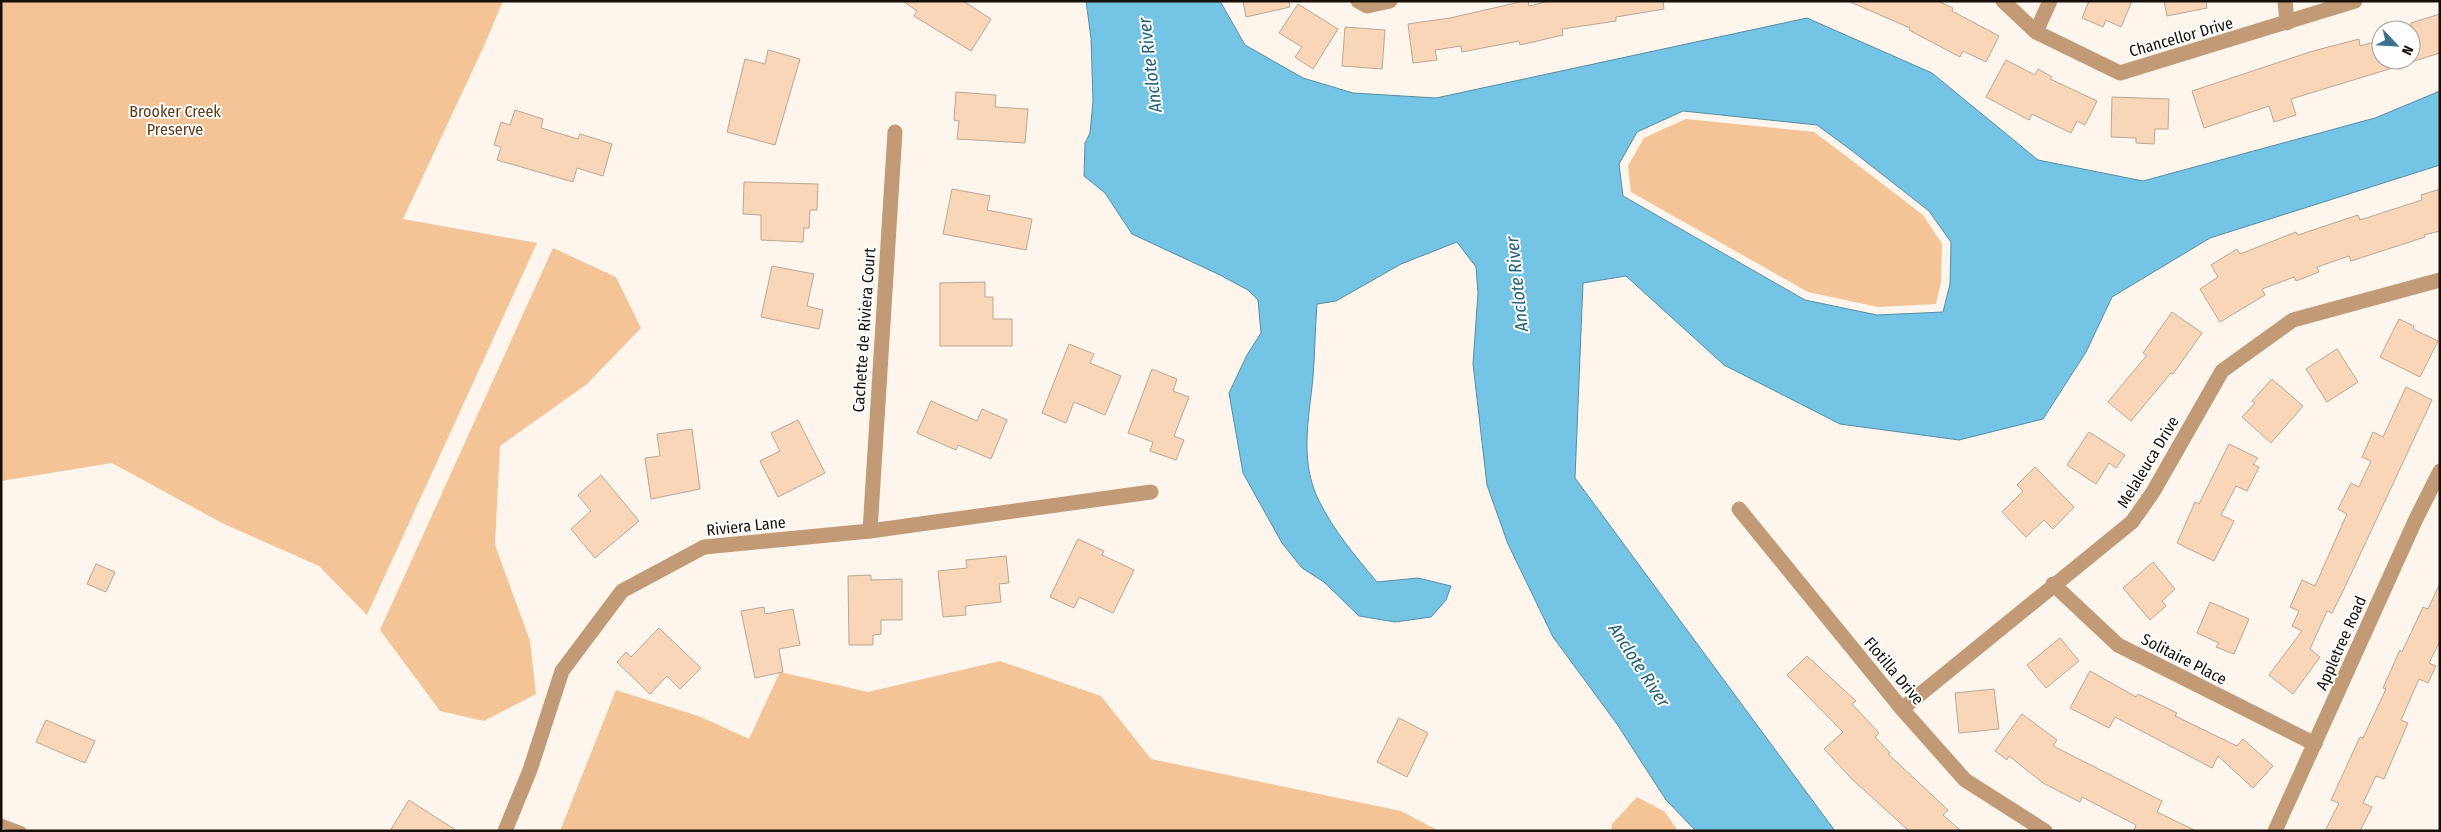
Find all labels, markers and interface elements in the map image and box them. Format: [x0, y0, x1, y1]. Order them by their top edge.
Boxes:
street label: Chancellor Drive [2127, 13, 2235, 61]
water label: Anclote River [1133, 15, 1167, 115]
north arrow [2371, 20, 2421, 70]
text: N [2398, 43, 2417, 58]
park label: Brooker Creek Preserve [129, 102, 221, 139]
water label: Anclote River [1501, 235, 1533, 334]
street label: Cachette de Riviera Court [849, 246, 879, 413]
street label: Melaleuca Drive [2113, 413, 2183, 511]
street label: Riviera Lane [705, 512, 787, 540]
street label: Appletree Road [2312, 593, 2370, 693]
water label: Anclote River [1603, 618, 1675, 712]
street label: Solitaire Place [2138, 629, 2230, 689]
street label: Flotilla Drive [1860, 633, 1928, 709]

